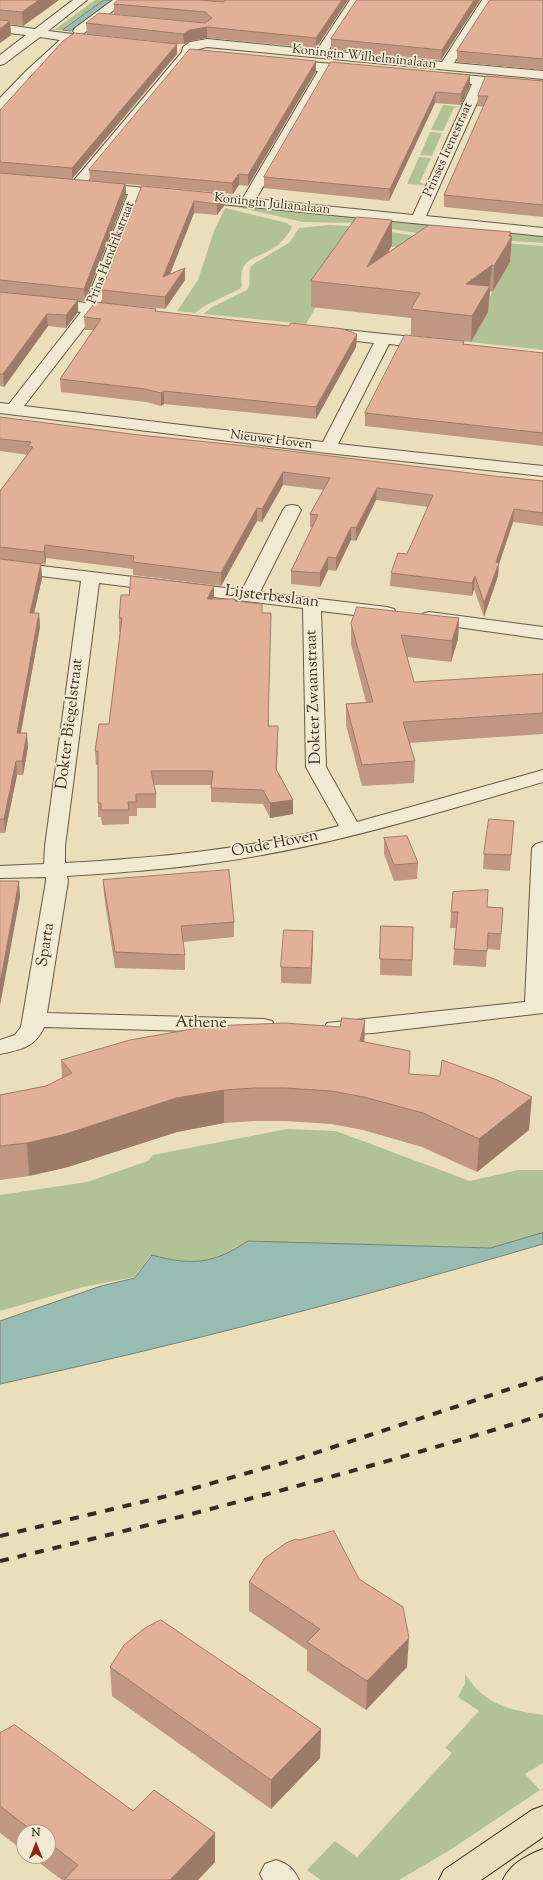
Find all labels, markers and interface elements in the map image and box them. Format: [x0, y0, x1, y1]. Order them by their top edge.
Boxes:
street label: Koningin Wilhelminalaan [291, 43, 437, 73]
street label: Prinses Irenestraat [421, 100, 477, 200]
street label: Koningin Julianalaan [213, 191, 331, 219]
street label: Prins Hendrikstraat [85, 199, 139, 307]
street label: Nieuwe Hoven [229, 428, 313, 454]
street label: Lijsterbeslaan [224, 583, 320, 613]
street label: Dokter Zwaanstraat [303, 629, 327, 765]
street label: Dokter Biegelstraat [53, 658, 89, 790]
street label: Oude Hoven [230, 827, 320, 863]
street label: Sparta [34, 922, 60, 968]
street label: Athene [175, 1014, 227, 1034]
north arrow [16, 1824, 56, 1864]
text: N [32, 1825, 40, 1841]

